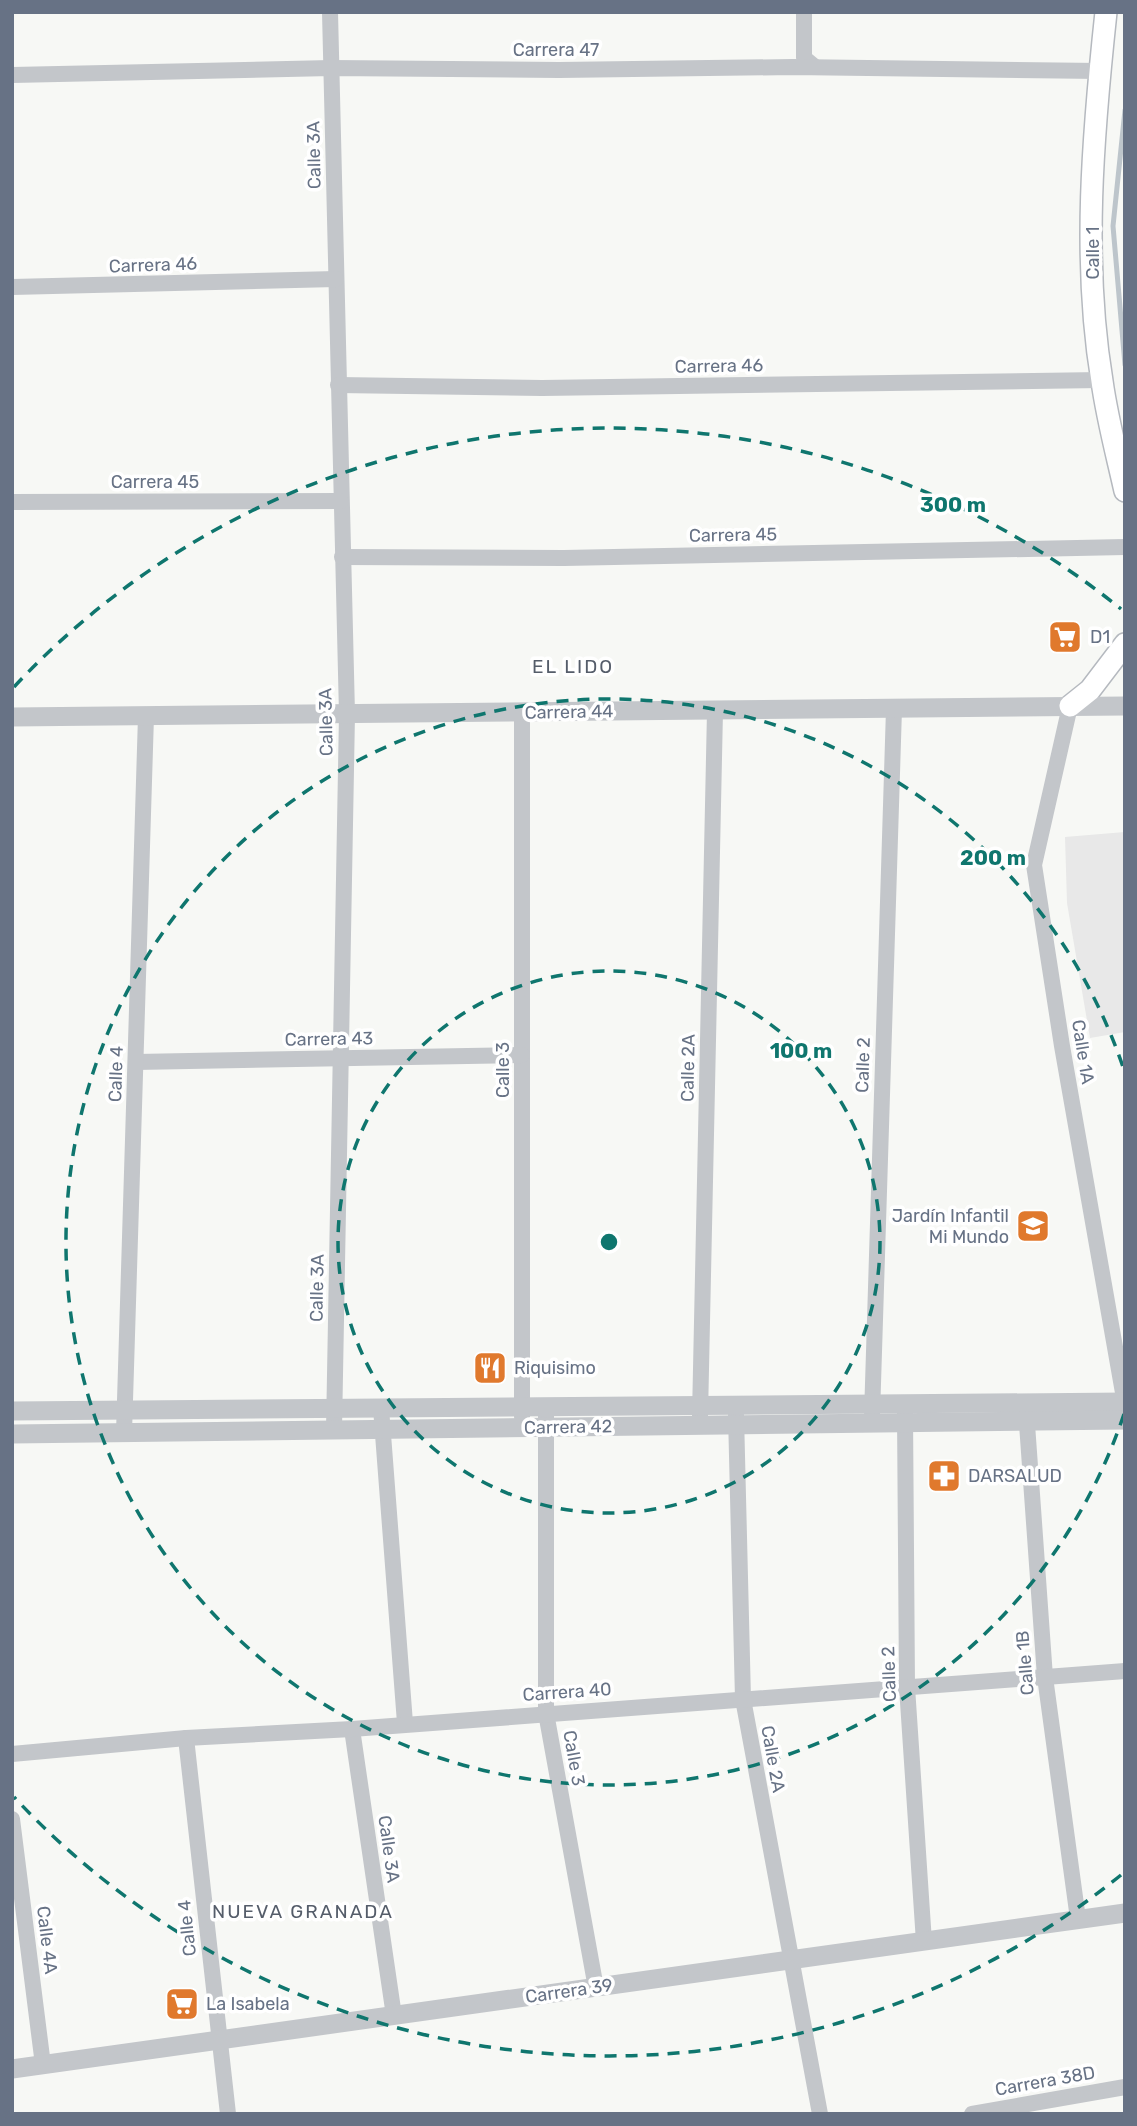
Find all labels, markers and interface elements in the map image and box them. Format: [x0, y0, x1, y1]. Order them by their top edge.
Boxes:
street label: Carrera 47 [513, 39, 599, 61]
street label: Calle 3A [302, 121, 326, 189]
street label: Calle 1 [1082, 227, 1104, 279]
street label: Carrera 46 [108, 252, 198, 278]
street label: Carrera 46 [675, 354, 764, 378]
street label: Carrera 45 [111, 471, 199, 493]
text: 300 m [920, 492, 986, 517]
street label: Carrera 45 [689, 523, 777, 547]
supermarket icon: D1 [1046, 618, 1084, 656]
place label: D1 [1090, 626, 1110, 648]
district label: EL LIDO [532, 655, 614, 678]
street label: Calle 3A [314, 688, 338, 756]
street label: Carrera 44 [524, 700, 614, 724]
text: 200 m [960, 845, 1026, 870]
street label: Calle 1A [1067, 1018, 1099, 1086]
street label: Carrera 43 [285, 1027, 373, 1051]
street label: Calle 2A [676, 1034, 700, 1102]
street label: Calle 2 [851, 1037, 875, 1093]
text: 100 m [770, 1038, 832, 1063]
street label: Calle 3 [492, 1042, 514, 1098]
street label: Calle 4 [104, 1045, 128, 1103]
place label: Jardín Infantil Mi Mundo [892, 1205, 1009, 1248]
school or university icon: Jardín Infantil Mi Mundo [1014, 1207, 1052, 1245]
centre of rings [597, 1230, 621, 1254]
street label: Calle 3A [305, 1254, 329, 1322]
restaurant icon: Riquisimo [471, 1349, 509, 1387]
place label: Riquisimo [514, 1357, 596, 1379]
street label: Carrera 42 [524, 1415, 612, 1439]
pharmacy icon: DARSALUD [925, 1457, 963, 1495]
place label: DARSALUD [968, 1465, 1062, 1487]
street label: Calle 1B [1011, 1630, 1039, 1696]
street label: Calle 2 [877, 1646, 901, 1702]
street label: Carrera 40 [522, 1678, 612, 1706]
street label: Calle 2A [756, 1724, 790, 1794]
street label: Calle 3 [558, 1729, 590, 1787]
street label: Calle 3A [373, 1814, 405, 1884]
street label: Calle 4 [173, 1899, 201, 1957]
district label: NUEVA GRANADA [212, 1900, 394, 1923]
street label: Calle 4A [32, 1905, 62, 1975]
street label: Carrera 39 [524, 1974, 614, 2008]
supermarket icon: La Isabela [163, 1985, 201, 2023]
place label: La Isabela [206, 1993, 290, 2015]
street label: Carrera 38D [993, 2061, 1097, 2101]

